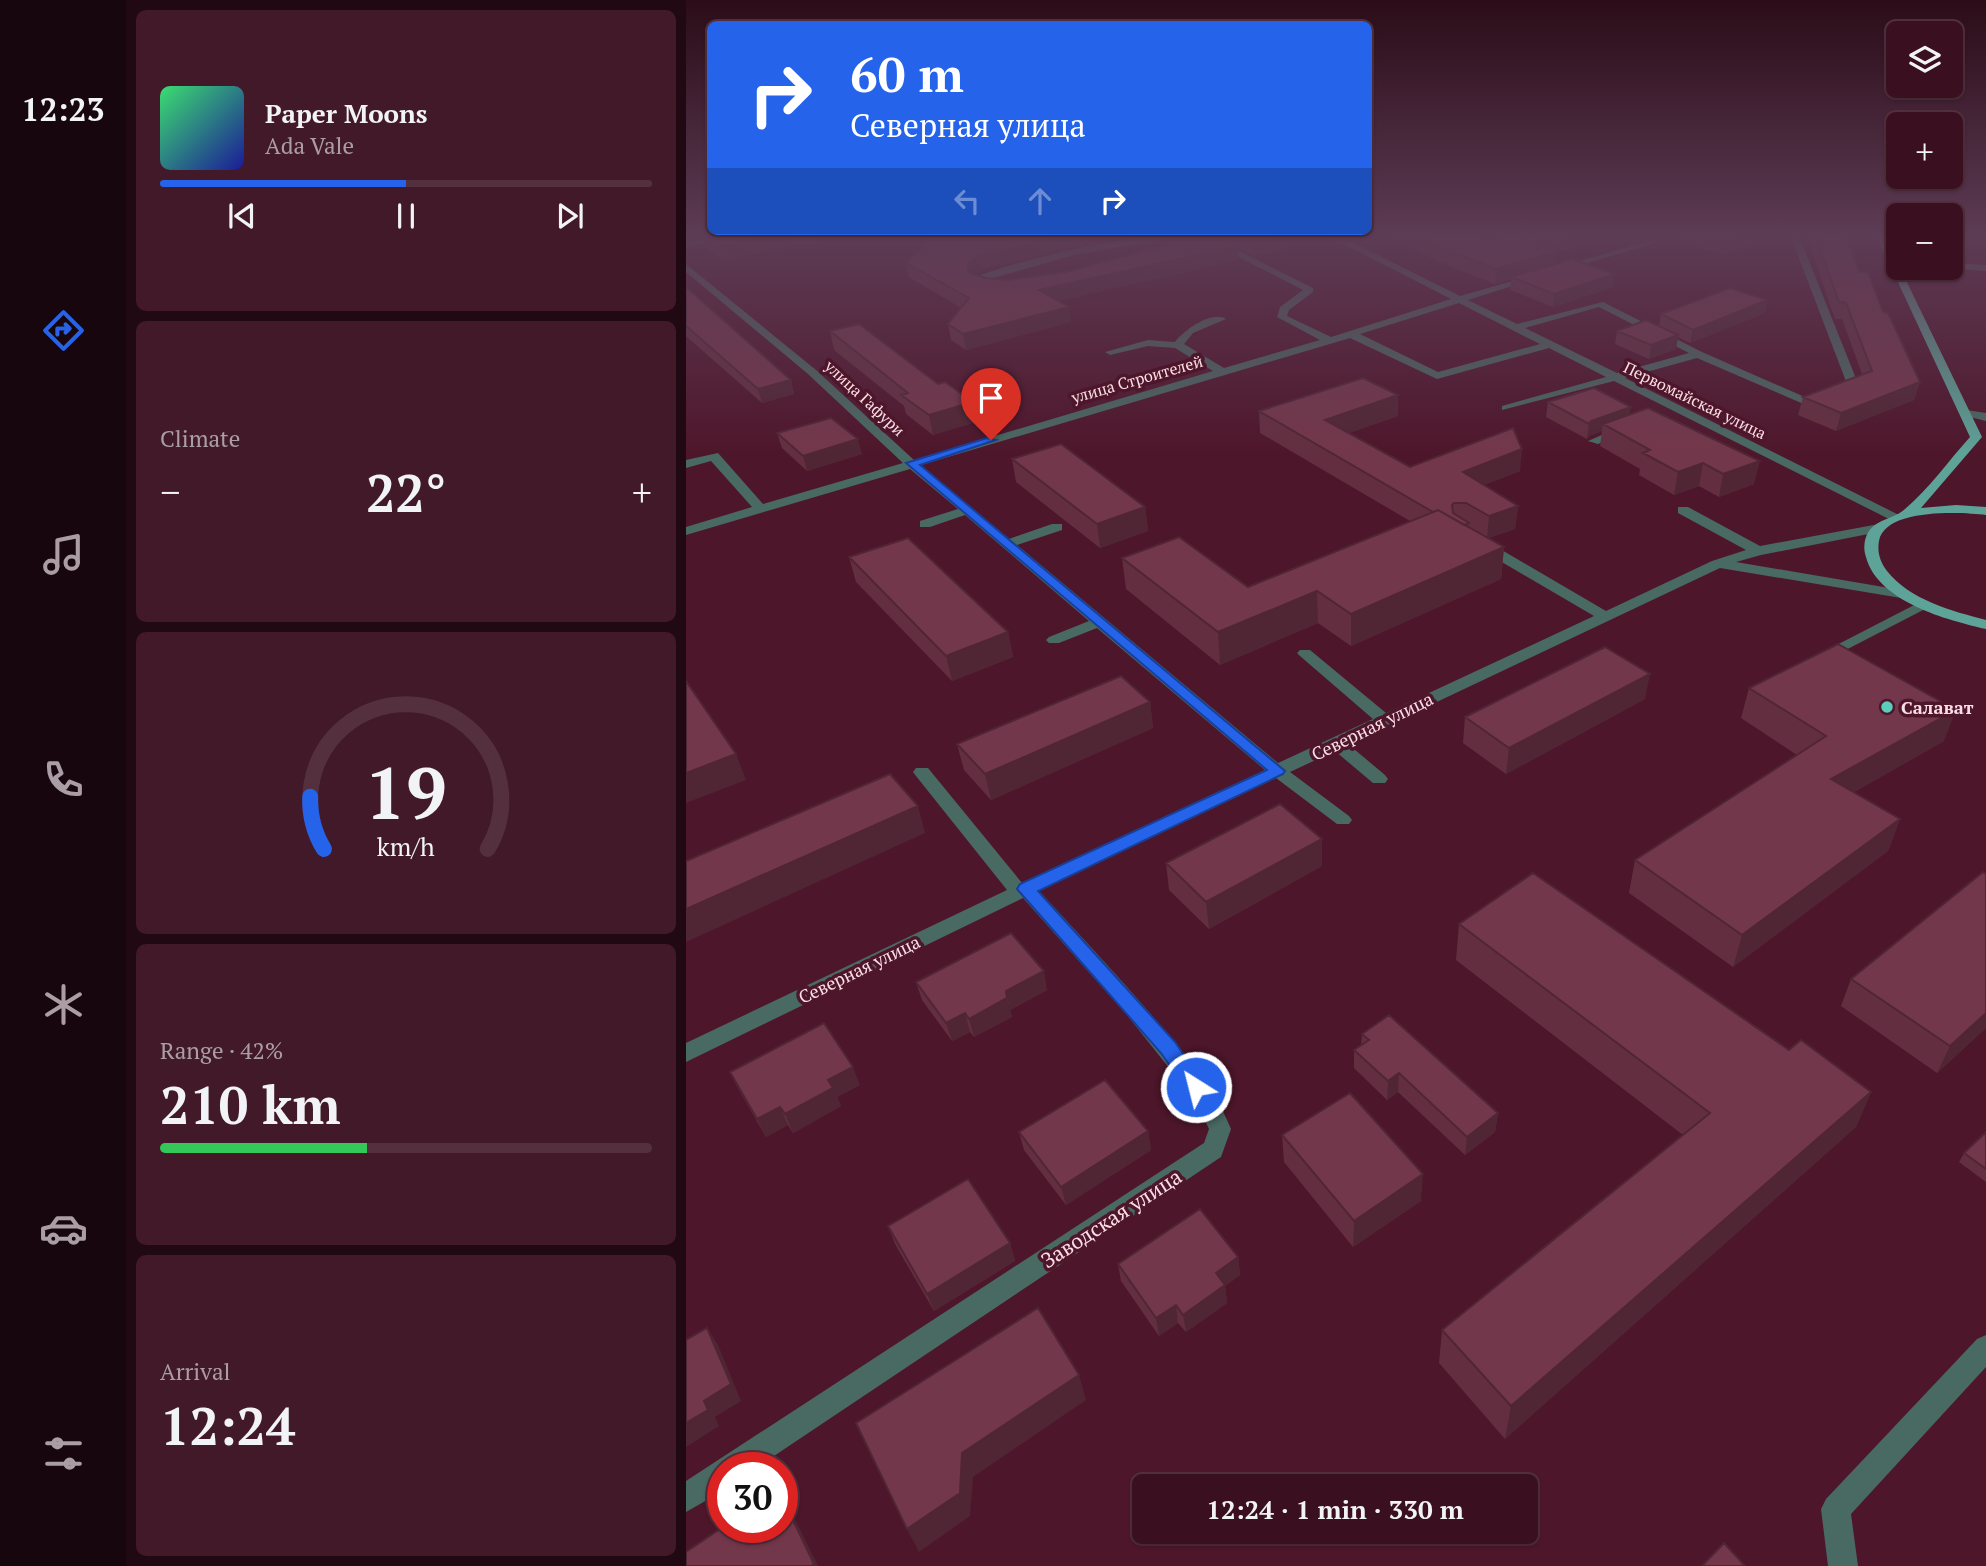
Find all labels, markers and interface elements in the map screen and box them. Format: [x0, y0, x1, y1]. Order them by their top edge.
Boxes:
map controls [1886, 21, 1963, 280]
button: layers [1886, 21, 1963, 98]
text: 60 m [850, 41, 964, 106]
icon: right [735, 49, 826, 140]
text: 12:23 [21, 88, 105, 130]
text: Paper Moons [265, 96, 428, 130]
text: Северная улица [850, 104, 1086, 146]
button: + [1886, 112, 1963, 189]
text: Ada Vale [265, 130, 354, 161]
icon: left [948, 182, 986, 220]
icon: ahead [1021, 182, 1059, 220]
icon: right [1094, 182, 1132, 220]
icon: previous [223, 197, 261, 235]
icon: pause [387, 197, 425, 235]
icon: next [551, 197, 589, 235]
button: − [1886, 203, 1963, 280]
icon: directions [39, 306, 88, 355]
street label: улица Строителей [1068, 350, 1205, 409]
street label: улица Гафури [819, 354, 910, 441]
street label: Первомайская улица [1620, 356, 1770, 444]
pin [961, 368, 1021, 440]
icon: arrive [972, 379, 1010, 417]
text: Climate [160, 423, 240, 454]
text: 22° [366, 458, 446, 527]
text: − [160, 467, 180, 517]
text: + [632, 467, 652, 517]
icon: music [39, 530, 88, 579]
street label: Северная улица [1307, 686, 1437, 766]
place label: Салават [1901, 695, 1974, 719]
marker: Салават [1879, 699, 1895, 715]
text: 19 [365, 743, 447, 840]
icon: phone [39, 755, 88, 804]
text: km/h [377, 830, 435, 863]
street label: Северная улица [794, 929, 924, 1009]
icon: climate [39, 980, 88, 1029]
text: Range · 42% [160, 1035, 283, 1066]
position arrow [1159, 1050, 1233, 1124]
text: 210 km [160, 1070, 341, 1139]
street label: Заводская улица [1035, 1162, 1187, 1274]
icon: car [39, 1204, 88, 1253]
text: Arrival [160, 1356, 231, 1387]
text: 12:24 [160, 1391, 295, 1460]
icon: filters [39, 1429, 88, 1478]
speed limit sign: 30 [707, 1452, 798, 1543]
text: 12:24 · 1 min · 330 m [1206, 1492, 1464, 1526]

